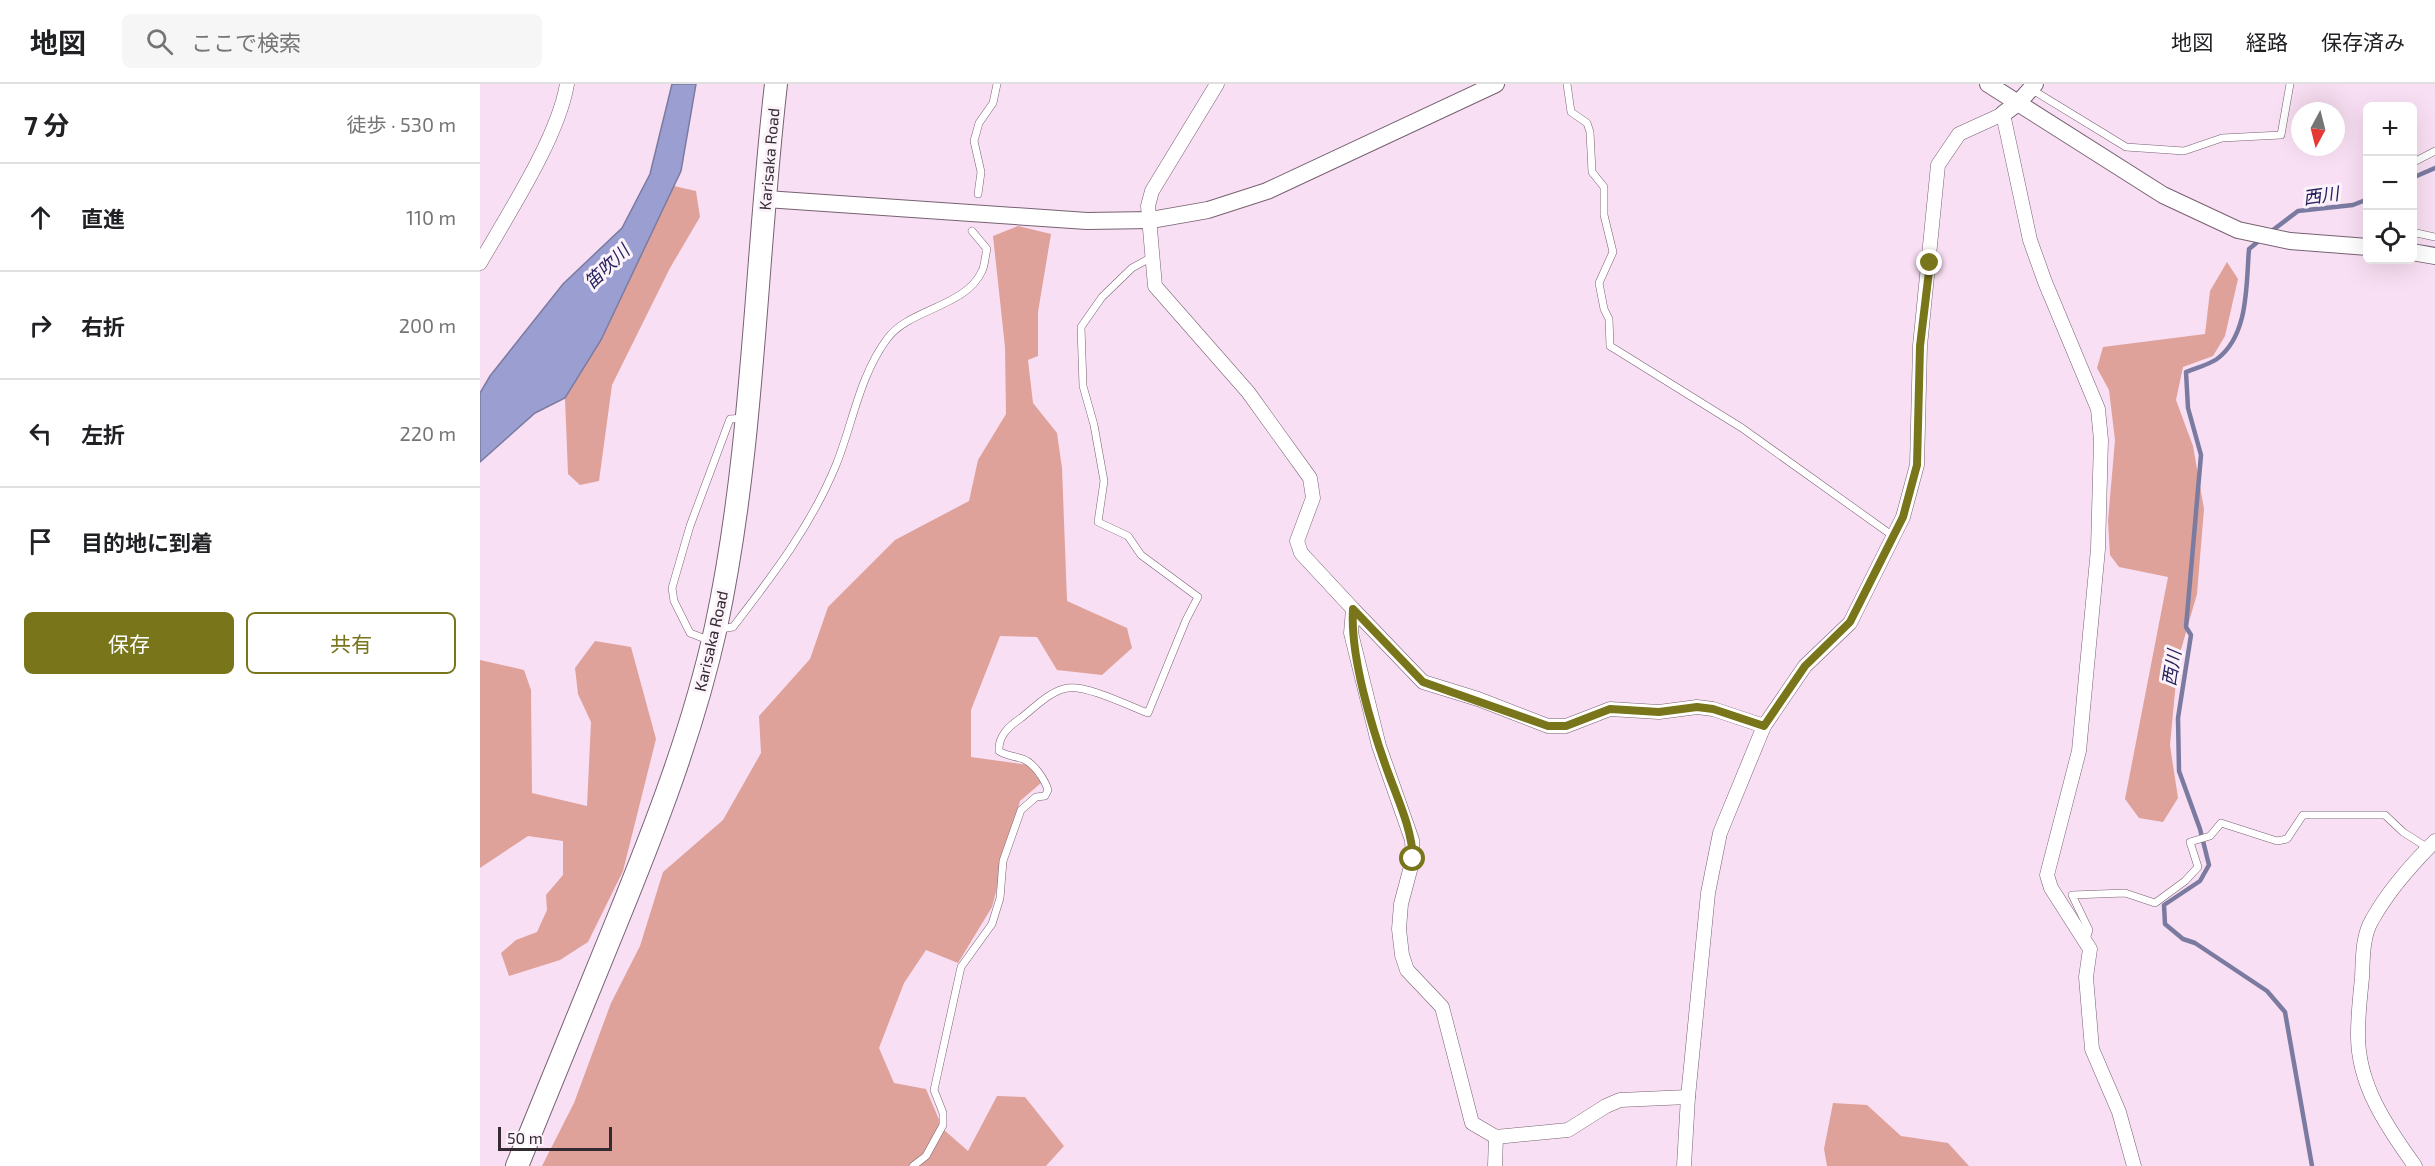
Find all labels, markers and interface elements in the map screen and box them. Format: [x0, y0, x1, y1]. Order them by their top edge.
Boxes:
search box [122, 14, 542, 68]
text: 地図 [30, 25, 86, 59]
icon: search [143, 25, 176, 58]
text: ここで検索 [191, 29, 301, 55]
text: 地図 [2171, 29, 2213, 54]
text: 経路 [2246, 29, 2288, 54]
text: 保存済み [2321, 29, 2405, 54]
north arrow [2291, 102, 2345, 156]
map controls [2363, 102, 2417, 264]
button: + [2363, 102, 2417, 156]
street label: Karisaka Road [755, 107, 782, 211]
text: 7 分 [24, 109, 69, 140]
text: 徒歩 · 530 m [346, 112, 456, 136]
button: − [2363, 156, 2417, 210]
water label: 西川 [2302, 181, 2342, 208]
icon: ahead [24, 201, 57, 234]
text: 直進 [81, 205, 125, 231]
text: 110 m [406, 205, 456, 229]
button: locate [2363, 210, 2417, 264]
water label: 笛吹川 [579, 238, 635, 293]
route end [1916, 249, 1942, 275]
icon: right [24, 309, 57, 342]
text: 右折 [81, 313, 125, 339]
text: 200 m [399, 313, 456, 337]
icon: left [24, 417, 57, 450]
text: 左折 [81, 421, 125, 447]
text: 220 m [399, 421, 456, 445]
icon: arrive [24, 525, 57, 558]
text: 目的地に到着 [81, 529, 213, 555]
street label: Karisaka Road [690, 589, 731, 693]
button: 保存 [24, 612, 234, 674]
button: 共有 [246, 612, 456, 674]
water label: 西川 [2157, 646, 2185, 687]
route start [1399, 845, 1425, 871]
scale bar [498, 1124, 612, 1152]
text: 50 m [507, 1128, 543, 1147]

